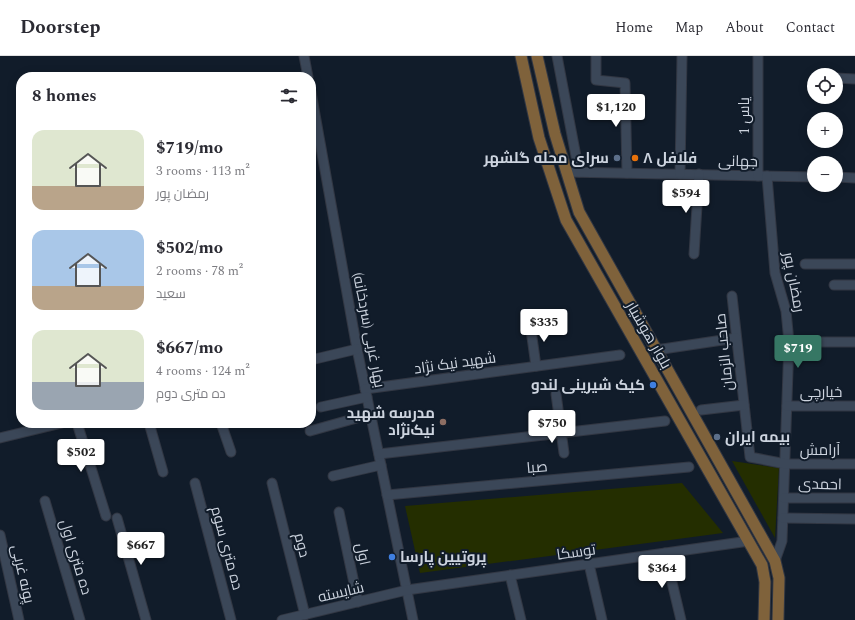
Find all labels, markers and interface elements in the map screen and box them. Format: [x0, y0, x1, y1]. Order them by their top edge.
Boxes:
text: Doorstep [20, 13, 101, 42]
text: Home [615, 17, 653, 38]
text: Map [675, 17, 703, 38]
text: About [725, 17, 764, 38]
text: Contact [786, 17, 835, 38]
map controls [807, 68, 843, 192]
button: locate [807, 68, 843, 104]
text: 8 homes [32, 83, 97, 109]
icon: filters [278, 85, 300, 107]
pin: $1,120 [583, 94, 649, 128]
text: $1,120 [596, 97, 636, 117]
street label: یاس 1 [733, 97, 756, 135]
button: + [807, 112, 843, 148]
text: $719/mo [156, 135, 223, 161]
icon: home [64, 146, 112, 194]
place label: سرای محله گلشهر [483, 147, 609, 170]
place label: فلافل ۸ [643, 147, 697, 170]
street label: جهانی [718, 150, 758, 173]
marker: سرای محله گلشهر [612, 153, 622, 163]
marker: فلافل ۸ [630, 153, 640, 163]
button: − [807, 156, 843, 192]
text: 3 rooms · 113 m² [156, 161, 250, 181]
pin: $594 [662, 180, 710, 214]
text: $594 [671, 183, 701, 203]
text: رمضان پور [156, 184, 209, 204]
text: $502/mo [156, 235, 223, 261]
icon: home [64, 246, 112, 294]
street label: رمضان پور [776, 249, 811, 314]
text: 2 rooms · 78 m² [156, 261, 243, 281]
street label: بهار غربی (سردخانه) [346, 270, 391, 390]
text: سعید [156, 284, 186, 304]
street label: بلوار هوشیار [619, 296, 677, 373]
pin: $335 [520, 309, 568, 343]
text: $335 [529, 312, 559, 332]
street label: صاحب الزمان [709, 312, 740, 392]
text: $667/mo [156, 335, 223, 361]
pin: $719 [774, 335, 822, 369]
text: $719 [783, 338, 813, 358]
icon: home [64, 346, 112, 394]
street label: شهید نیک نژاد [413, 346, 498, 381]
text: 4 rooms · 124 m² [156, 361, 250, 381]
place label: کیک شیرینی لندو [531, 374, 645, 397]
marker: کیک شیرینی لندو [648, 380, 658, 390]
street label: خیارچی [800, 381, 842, 404]
text: ده متری دوم [156, 384, 226, 404]
place label: مدرسه شهید نیک‌نژاد [347, 402, 435, 442]
pin: $750 [528, 410, 576, 444]
text: $750 [537, 413, 567, 433]
marker: مدرسه شهید نیک‌نژاد [438, 417, 448, 427]
place label: بیمه ایران [725, 426, 790, 449]
marker: بیمه ایران [712, 432, 722, 442]
pin: $502 [57, 439, 105, 473]
street label: آرامش [800, 439, 840, 462]
text: $502 [66, 442, 96, 462]
street label: صبا [526, 455, 549, 480]
street label: احمدی [798, 473, 842, 496]
street label: ده متری سوم [204, 504, 249, 593]
street label: ده متری اول [53, 517, 98, 598]
street label: دوم [287, 530, 316, 560]
pin: $667 [117, 532, 165, 566]
text: $667 [126, 535, 156, 555]
street label: توسکا [555, 538, 597, 567]
street label: اول [349, 541, 376, 567]
street label: پونه غربی [5, 542, 40, 606]
place label: پروتیین پارسا [400, 546, 487, 569]
marker: پروتیین پارسا [387, 552, 397, 562]
pin: $364 [638, 555, 686, 589]
text: $364 [647, 558, 677, 578]
street label: شایسته [316, 576, 367, 609]

